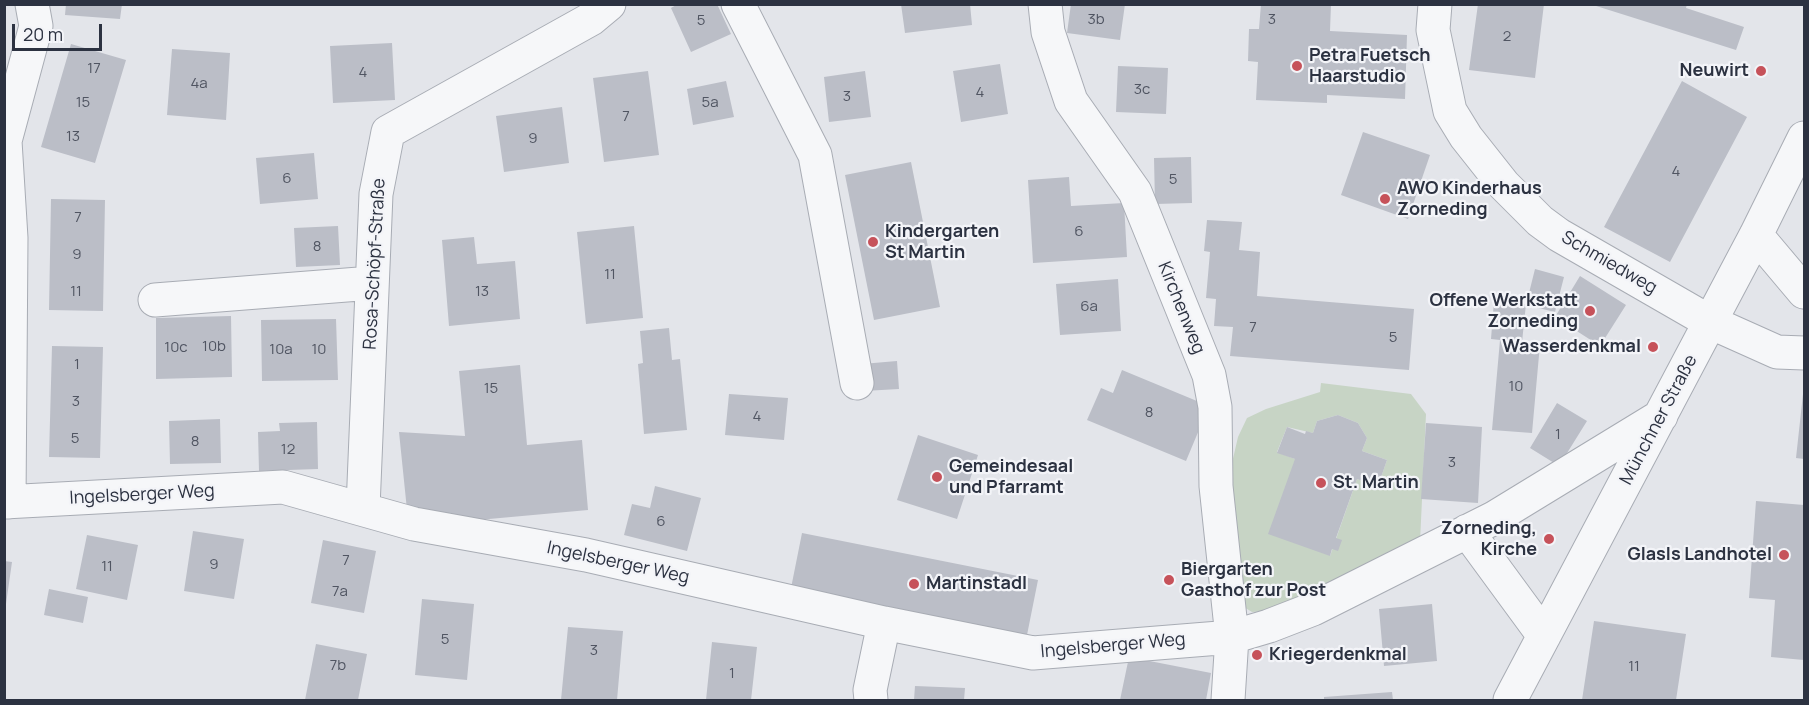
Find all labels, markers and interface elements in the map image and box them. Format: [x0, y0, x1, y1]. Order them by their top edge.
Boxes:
house number: 3b [1087, 11, 1105, 29]
house number: 3 [1268, 11, 1276, 29]
scale bar [15, 12, 105, 50]
house number: 5 [697, 12, 705, 30]
text: 20 m [23, 22, 63, 46]
house number: 2 [1503, 28, 1511, 46]
place label: Petra Fuetsch Haarstudio [1309, 45, 1431, 88]
marker: Petra Fuetsch Haarstudio [1290, 59, 1304, 73]
house number: 17 [87, 60, 101, 78]
place label: Neuwirt [1680, 60, 1749, 82]
house number: 4 [359, 64, 367, 82]
marker: Neuwirt [1754, 64, 1768, 78]
house number: 4a [190, 75, 208, 93]
house number: 3c [1134, 81, 1150, 99]
house number: 4 [976, 84, 984, 102]
house number: 3 [843, 88, 851, 106]
house number: 15 [76, 94, 90, 112]
house number: 5a [702, 94, 718, 112]
house number: 7 [622, 108, 630, 126]
house number: 13 [66, 128, 80, 146]
house number: 9 [528, 130, 538, 148]
house number: 4 [1672, 163, 1680, 181]
house number: 6 [282, 170, 292, 188]
house number: 5 [1169, 171, 1177, 189]
street label: Rosa-Schöpf-Straße [360, 178, 390, 350]
place label: AWO Kinderhaus Zorneding [1397, 178, 1542, 220]
marker: AWO Kinderhaus Zorneding [1378, 192, 1392, 206]
house number: 7 [74, 209, 82, 227]
place label: Kindergarten St Martin [885, 221, 999, 264]
house number: 6 [1074, 223, 1084, 241]
street label: Schmiedweg [1557, 227, 1661, 299]
marker: Kindergarten St Martin [866, 235, 880, 249]
house number: 8 [313, 238, 321, 256]
house number: 9 [72, 246, 82, 264]
street label: Kirchenweg [1153, 259, 1209, 357]
house number: 11 [604, 266, 616, 284]
house number: 11 [70, 283, 82, 301]
house number: 13 [475, 283, 489, 301]
place label: Offene Werkstatt Zorneding [1429, 290, 1578, 332]
house number: 6a [1080, 298, 1098, 316]
marker: Offene Werkstatt Zorneding [1583, 304, 1597, 318]
house number: 7 [1249, 319, 1257, 337]
house number: 5 [1389, 329, 1397, 347]
place label: Wasserdenkmal [1502, 336, 1641, 358]
house number: 10b [202, 338, 226, 356]
house number: 10c [164, 339, 188, 357]
marker: Wasserdenkmal [1646, 340, 1660, 354]
house number: 10a [269, 341, 293, 359]
house number: 10 [312, 341, 326, 359]
street label: Münchner Straße [1616, 351, 1702, 489]
house number: 1 [74, 356, 80, 374]
house number: 10 [1509, 378, 1523, 396]
house number: 15 [484, 380, 498, 398]
house number: 3 [72, 393, 80, 411]
house number: 8 [1145, 404, 1153, 422]
house number: 4 [753, 408, 761, 426]
house number: 1 [1555, 426, 1561, 444]
house number: 5 [71, 430, 79, 448]
house number: 8 [191, 433, 199, 451]
house number: 12 [281, 441, 295, 459]
house number: 3 [1448, 454, 1456, 472]
place label: Gemeindesaal und Pfarramt [949, 456, 1073, 498]
marker: Gemeindesaal und Pfarramt [930, 470, 944, 484]
place label: St. Martin [1333, 472, 1419, 494]
marker: St. Martin [1314, 476, 1328, 490]
street label: Ingelsberger Weg [69, 480, 215, 510]
house number: 6 [656, 513, 666, 531]
place label: Zorneding, Kirche [1441, 518, 1537, 560]
marker: Zorneding, Kirche [1542, 532, 1556, 546]
street label: Ingelsberger Weg [545, 537, 691, 589]
place label: Glasls Landhotel [1628, 544, 1772, 566]
marker: Glasls Landhotel [1777, 548, 1791, 562]
house number: 7 [342, 552, 350, 570]
house number: 9 [209, 556, 219, 574]
house number: 11 [101, 558, 113, 576]
place label: Biergarten Gasthof zur Post [1181, 559, 1326, 602]
place label: Martinstadl [926, 573, 1027, 595]
marker: Biergarten Gasthof zur Post [1162, 573, 1176, 587]
marker: Martinstadl [907, 577, 921, 591]
house number: 7a [332, 583, 348, 601]
street label: Ingelsberger Weg [1040, 629, 1186, 663]
house number: 5 [441, 631, 449, 649]
house number: 3 [590, 642, 598, 660]
place label: Kriegerdenkmal [1269, 644, 1407, 666]
marker: Kriegerdenkmal [1250, 648, 1264, 662]
house number: 7b [330, 657, 346, 675]
house number: 11 [1628, 658, 1640, 676]
house number: 1 [729, 665, 735, 683]

